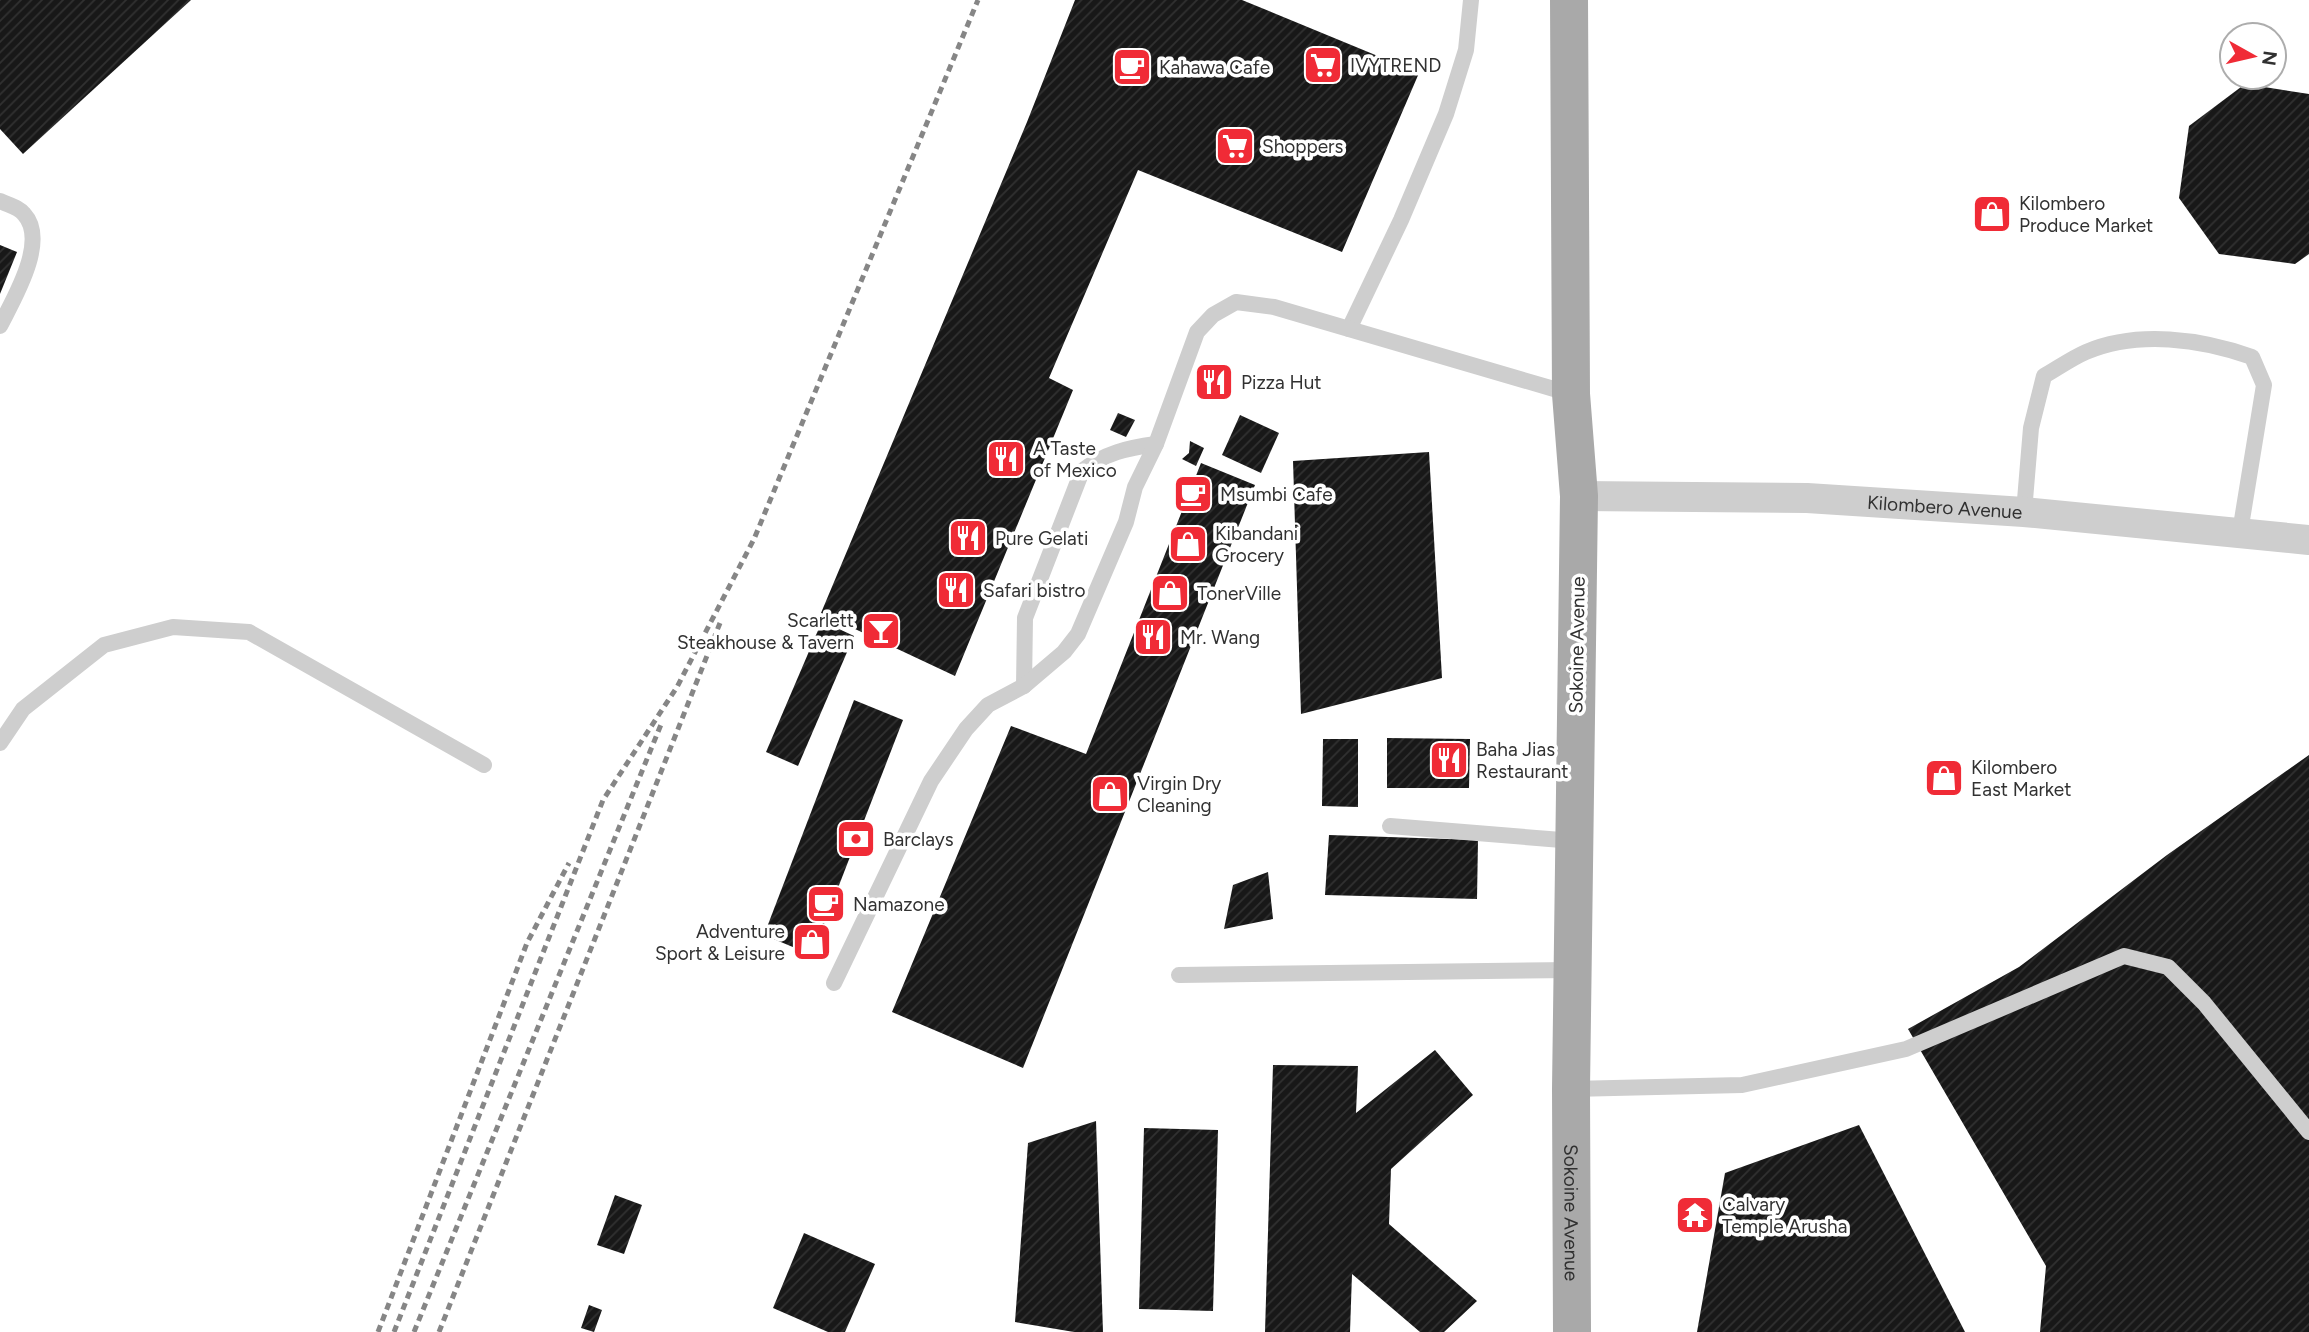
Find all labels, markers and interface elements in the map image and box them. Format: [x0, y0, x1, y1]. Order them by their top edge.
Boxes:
north arrow [2218, 21, 2288, 91]
supermarket icon: IVYTREND [1302, 44, 1344, 86]
cafe icon: Kahawa Cafe [1111, 46, 1153, 88]
text: N [2257, 49, 2282, 67]
place label: IVYTREND [1350, 54, 1441, 77]
place label: Kahawa Cafe [1159, 56, 1270, 79]
supermarket icon: Shoppers [1214, 125, 1256, 167]
place label: Shoppers [1262, 135, 1344, 158]
place label: Kilombero Produce Market [2019, 192, 2153, 237]
shop icon: Kilombero Produce Market [1971, 193, 2013, 235]
restaurant icon: Pizza Hut [1193, 361, 1235, 403]
place label: Pizza Hut [1241, 371, 1322, 394]
place label: A Taste of Mexico [1033, 437, 1117, 482]
restaurant icon: A Taste of Mexico [985, 438, 1027, 480]
cafe icon: Msumbi Cafe [1172, 473, 1214, 515]
place label: Msumbi Cafe [1220, 483, 1333, 506]
street label: Kilombero Avenue [1866, 490, 2023, 523]
restaurant icon: Pure Gelati [947, 517, 989, 559]
place label: Kibandani Grocery [1215, 522, 1298, 567]
shop icon: Kibandani Grocery [1167, 523, 1209, 565]
place label: Pure Gelati [995, 527, 1088, 550]
restaurant icon: Safari bistro [935, 569, 977, 611]
shop icon: TonerVille [1149, 572, 1191, 614]
street label: Sokoine Avenue [1564, 576, 1590, 714]
place label: Safari bistro [983, 579, 1086, 602]
place label: TonerVille [1197, 582, 1281, 605]
place label: Scarlett Steakhouse & Tavern [677, 609, 854, 654]
bar icon: Scarlett Steakhouse & Tavern [860, 610, 902, 652]
restaurant icon: Mr. Wang [1132, 616, 1174, 658]
place label: Mr. Wang [1180, 626, 1260, 649]
place label: Baha Jias Restaurant [1476, 738, 1568, 783]
restaurant icon: Baha Jias Restaurant [1428, 739, 1470, 781]
place label: Kilombero East Market [1971, 756, 2071, 801]
shop icon: Kilombero East Market [1923, 757, 1965, 799]
place label: Virgin Dry Cleaning [1137, 772, 1221, 817]
shop icon: Virgin Dry Cleaning [1089, 773, 1131, 815]
bank icon: Barclays [835, 818, 877, 860]
place label: Barclays [883, 828, 954, 851]
cafe icon: Namazone [805, 883, 847, 925]
place label: Namazone [853, 893, 945, 916]
place label: Adventure Sport & Leisure [655, 920, 785, 965]
shop icon: Adventure Sport & Leisure [791, 921, 833, 963]
street label: Sokoine Avenue [1560, 1144, 1583, 1281]
place label: Calvary Temple Arusha [1722, 1193, 1847, 1238]
temple icon: Calvary Temple Arusha [1674, 1194, 1716, 1236]

